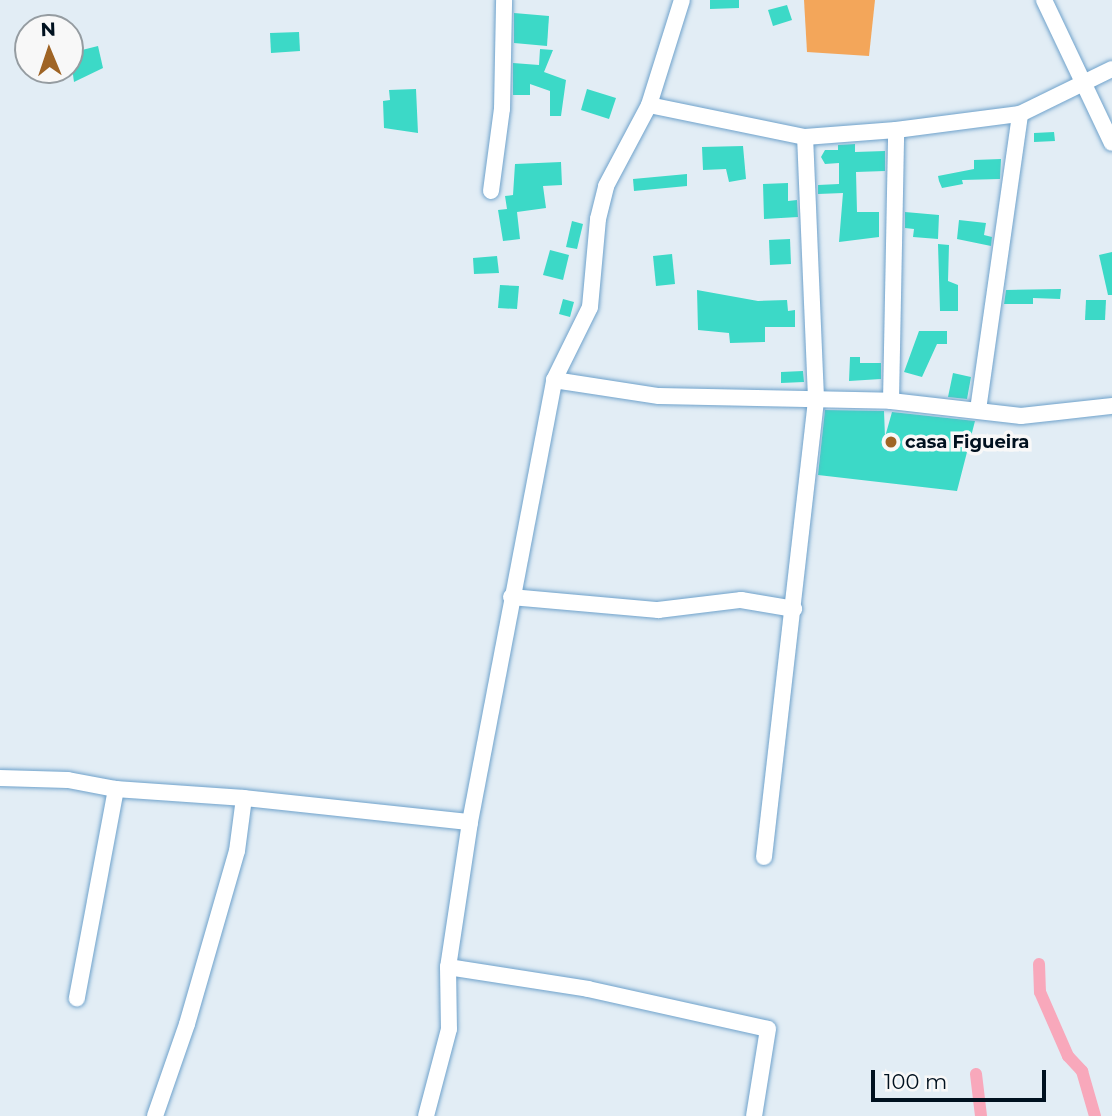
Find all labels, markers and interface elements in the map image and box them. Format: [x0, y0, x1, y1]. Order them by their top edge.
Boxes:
north arrow [14, 14, 84, 84]
text: N [40, 18, 56, 41]
place label: casa Figueira [905, 431, 1029, 453]
marker: casa Figueira [883, 434, 899, 450]
scale bar [874, 1056, 1049, 1100]
text: 100 m [884, 1069, 947, 1094]

